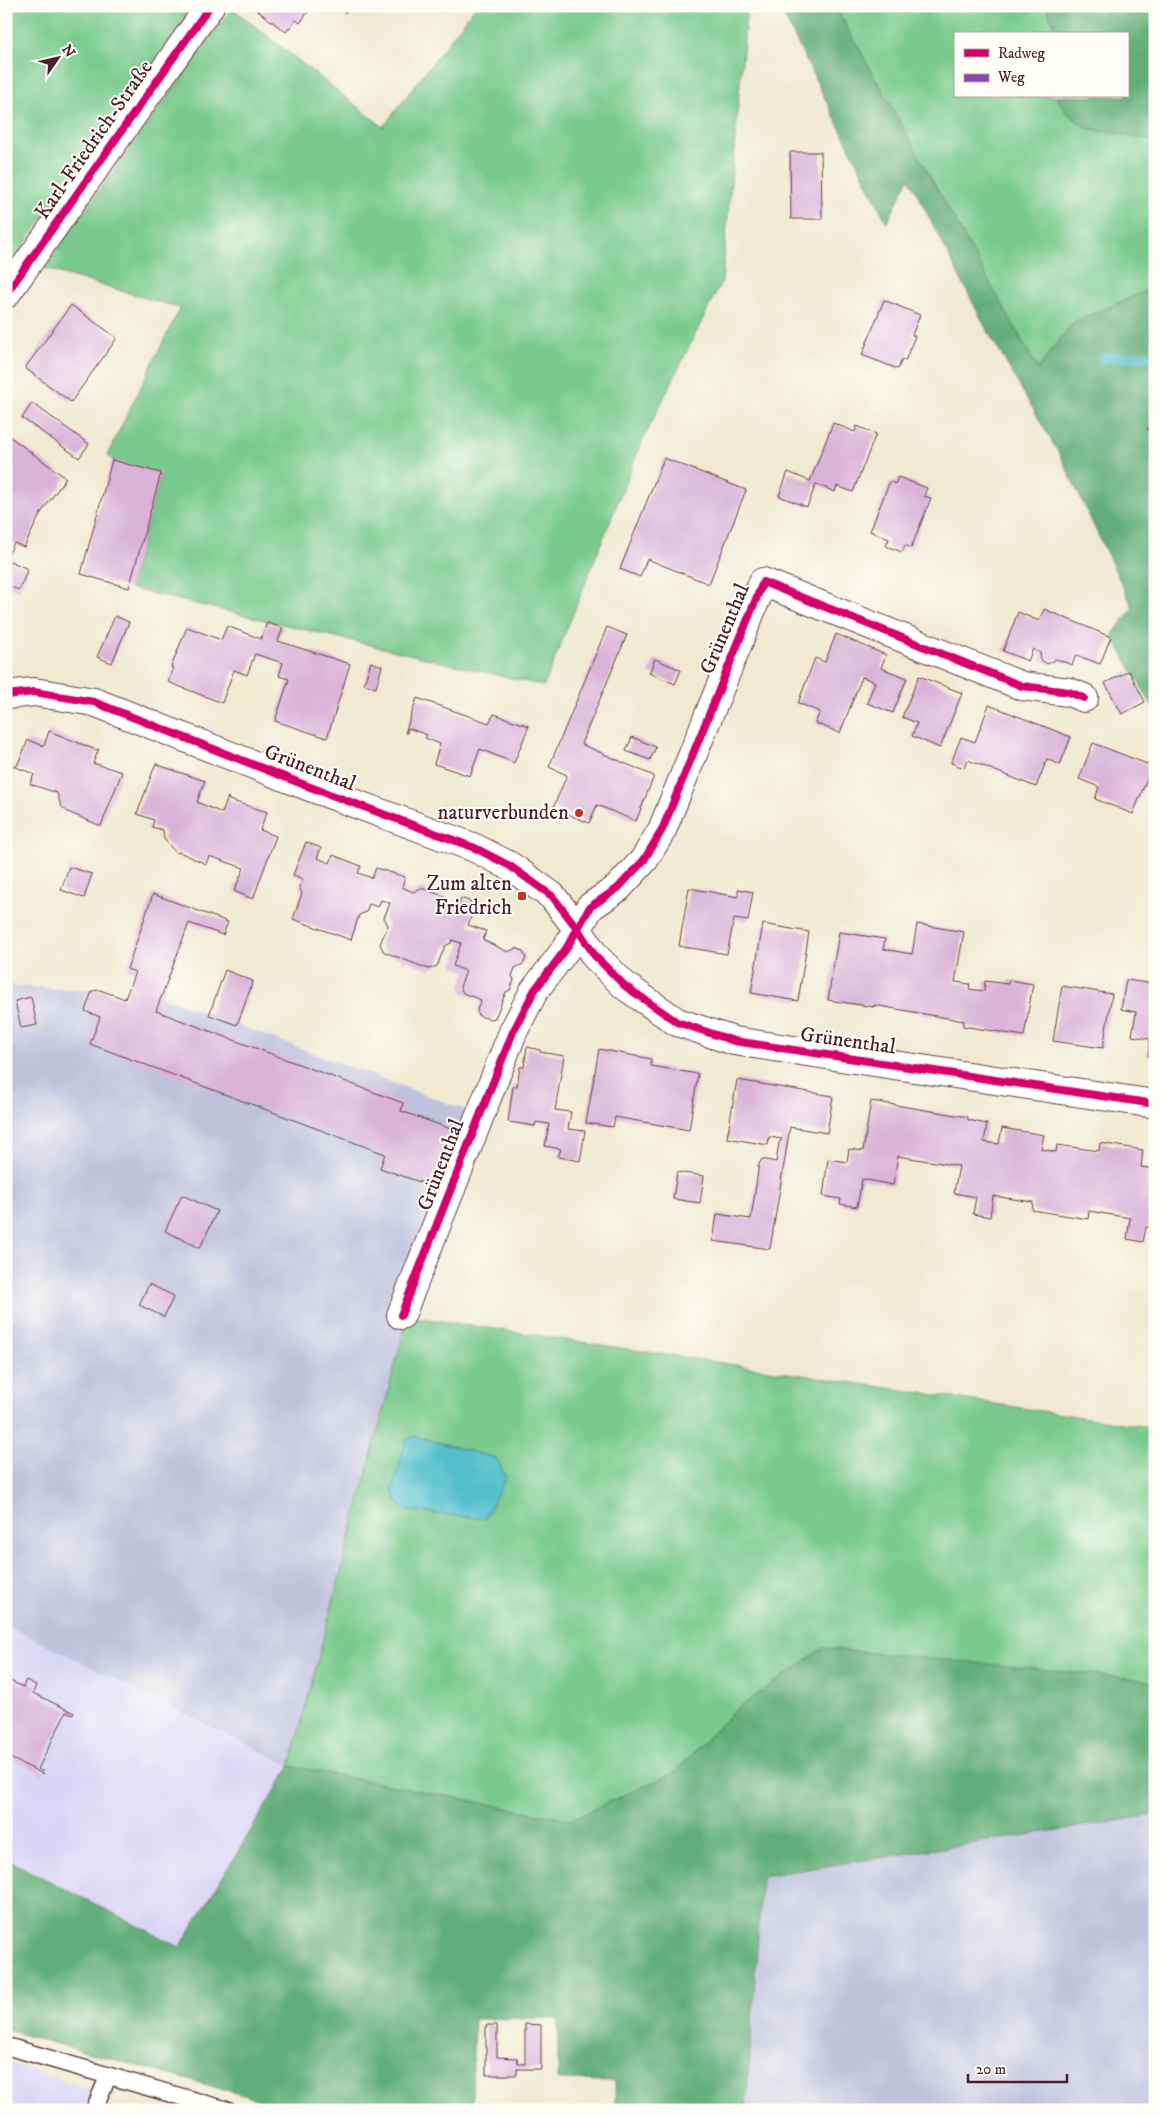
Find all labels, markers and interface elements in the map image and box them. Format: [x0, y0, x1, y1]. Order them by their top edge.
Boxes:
north arrow [32, 32, 82, 82]
legend [954, 32, 1128, 98]
text: N [57, 41, 79, 62]
text: Radweg [998, 44, 1046, 63]
street label: Karl-Friedrich-Straße [29, 55, 159, 225]
text: Weg [997, 68, 1025, 87]
street label: Grünenthal [694, 579, 756, 678]
street label: Grünenthal [261, 739, 360, 798]
place label: naturverbunden [437, 800, 569, 826]
marker: naturverbunden [573, 807, 585, 819]
place label: Zum alten Friedrich [427, 871, 512, 921]
marker: Zum alten Friedrich [516, 890, 528, 902]
street label: Grünenthal [799, 1021, 898, 1061]
street label: Grünenthal [412, 1115, 471, 1214]
scale bar [968, 2051, 1067, 2083]
text: 20 m [976, 2060, 1006, 2079]

